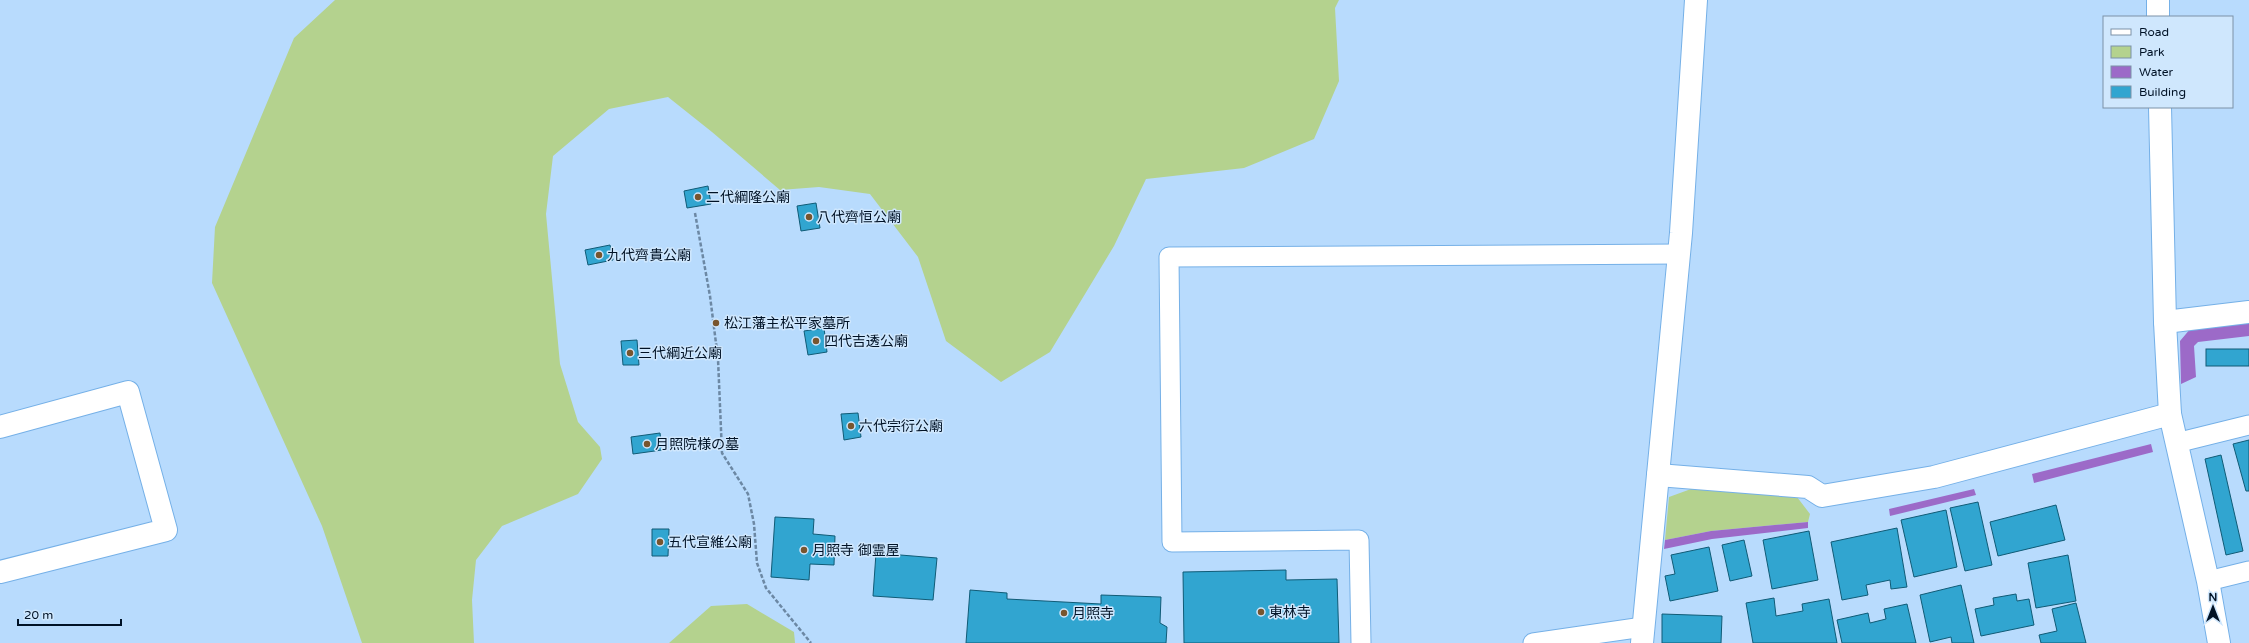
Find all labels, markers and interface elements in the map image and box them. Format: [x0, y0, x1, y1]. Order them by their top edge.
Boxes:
legend [2103, 16, 2233, 108]
text: Road [2139, 25, 2169, 39]
text: Park [2139, 45, 2165, 59]
text: Water [2139, 65, 2174, 79]
text: Building [2139, 85, 2186, 99]
place label: 二代綱隆公廟 [706, 189, 790, 206]
marker: 二代綱隆公廟 [693, 192, 703, 202]
place label: 八代齊恒公廟 [817, 209, 901, 226]
marker: 八代齊恒公廟 [804, 212, 814, 222]
place label: 九代齊貴公廟 [607, 247, 691, 264]
marker: 九代齊貴公廟 [594, 250, 604, 260]
place label: 松江藩主松平家墓所 [724, 315, 850, 332]
marker: 松江藩主松平家墓所 [711, 318, 721, 328]
place label: 四代吉透公廟 [824, 333, 908, 350]
marker: 四代吉透公廟 [811, 336, 821, 346]
place label: 三代綱近公廟 [638, 345, 722, 362]
marker: 三代綱近公廟 [625, 348, 635, 358]
place label: 六代宗衍公廟 [859, 418, 943, 435]
marker: 六代宗衍公廟 [846, 421, 856, 431]
place label: 月照院様の墓 [655, 436, 739, 453]
marker: 月照院様の墓 [642, 439, 652, 449]
place label: 五代宣維公廟 [668, 534, 752, 551]
marker: 五代宣維公廟 [655, 537, 665, 547]
place label: 月照寺 御霊屋 [812, 542, 900, 559]
marker: 月照寺 御霊屋 [799, 545, 809, 555]
north arrow [2193, 587, 2233, 627]
text: N [2209, 591, 2217, 604]
scale bar [18, 601, 121, 627]
place label: 東林寺 [1269, 604, 1311, 621]
place label: 月照寺 [1072, 605, 1114, 622]
marker: 東林寺 [1256, 607, 1266, 617]
text: 20 m [24, 608, 53, 622]
marker: 月照寺 [1059, 608, 1069, 618]

